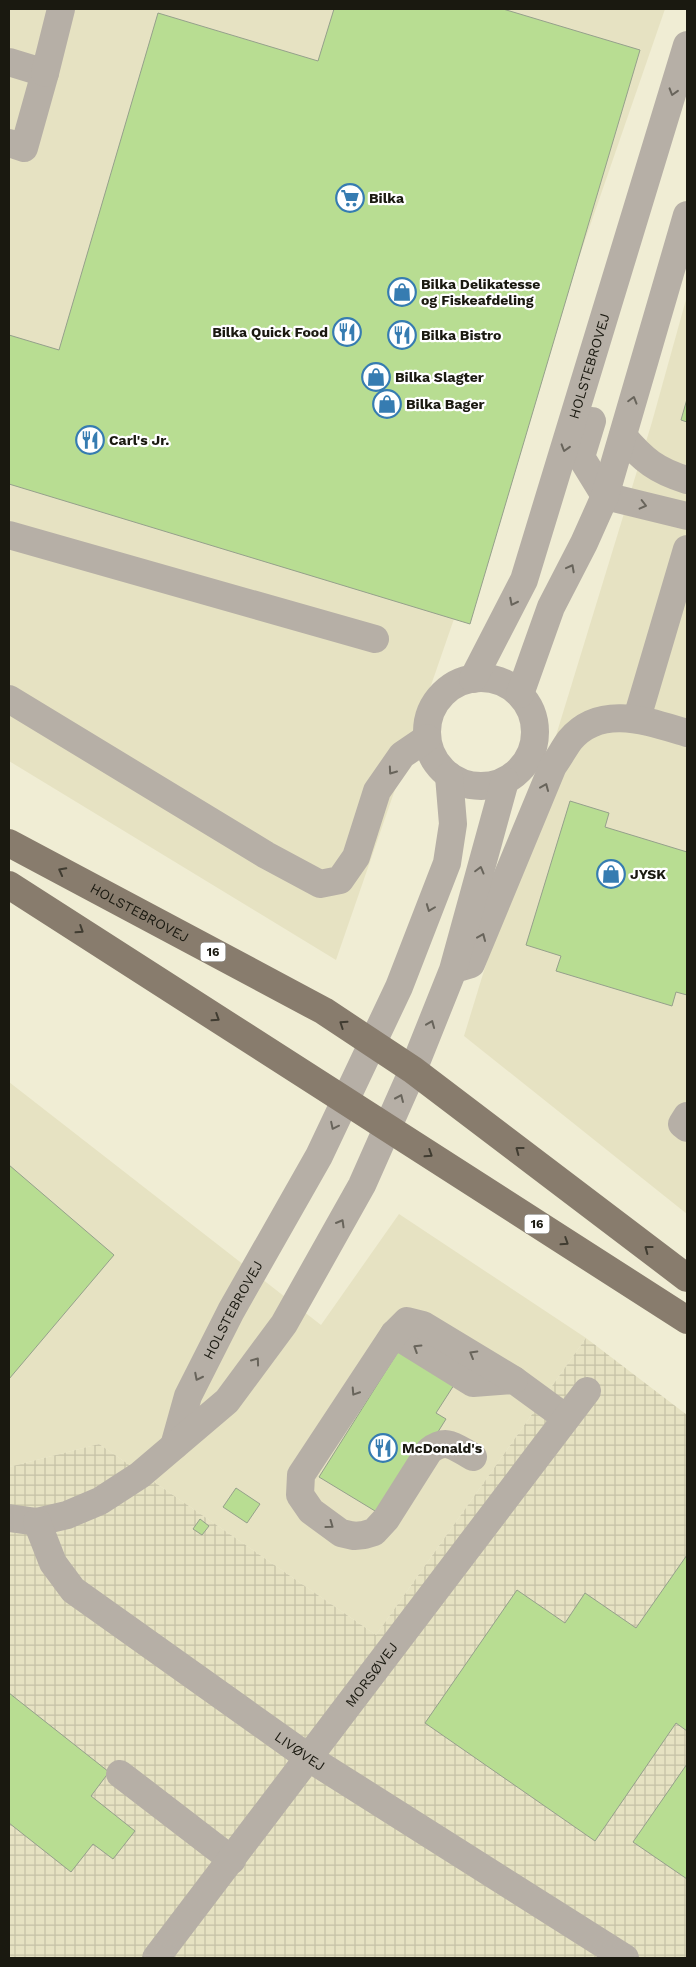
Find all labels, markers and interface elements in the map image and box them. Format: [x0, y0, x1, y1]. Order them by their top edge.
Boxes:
one-way arrow [669, 87, 679, 95]
supermarket icon: Bilka [335, 183, 365, 213]
place label: Bilka [369, 190, 405, 206]
place label: Bilka Delikatesse og Fiskeafdeling [421, 276, 540, 308]
shop icon: Bilka Delikatesse og Fiskeafdeling [387, 277, 417, 307]
street label: HOLSTEBROVEJ [566, 311, 613, 421]
restaurant icon: Bilka Quick Food [332, 317, 362, 347]
restaurant icon: Bilka Bistro [387, 320, 417, 350]
place label: Bilka Quick Food [212, 324, 328, 340]
place label: Bilka Bistro [421, 327, 501, 343]
shop icon: Bilka Slagter [361, 362, 391, 392]
place label: Bilka Slagter [395, 369, 484, 385]
shop icon: Bilka Bager [372, 389, 402, 419]
place label: Bilka Bager [406, 396, 485, 412]
one-way arrow [628, 396, 638, 404]
restaurant icon: Carl's Jr. [75, 425, 105, 455]
place label: Carl's Jr. [109, 432, 169, 448]
one-way arrow [560, 443, 570, 452]
one-way arrow [639, 499, 648, 510]
one-way arrow [565, 564, 575, 573]
one-way arrow [509, 596, 519, 605]
one-way arrow [389, 765, 398, 774]
one-way arrow [538, 783, 549, 792]
shop icon: JYSK [596, 859, 626, 889]
one-way arrow [475, 866, 485, 874]
place label: JYSK [630, 866, 666, 882]
one-way arrow [58, 867, 67, 877]
street label: HOLSTEBROVEJ [87, 880, 192, 945]
one-way arrow [426, 903, 436, 912]
one-way arrow [74, 924, 83, 933]
one-way arrow [476, 933, 487, 942]
road number: 16 [200, 942, 226, 962]
one-way arrow [211, 1011, 220, 1021]
one-way arrow [339, 1020, 348, 1030]
one-way arrow [425, 1020, 435, 1029]
one-way arrow [394, 1094, 405, 1103]
one-way arrow [330, 1121, 340, 1130]
one-way arrow [423, 1147, 432, 1157]
one-way arrow [516, 1148, 525, 1156]
road number: 16 [524, 1214, 550, 1234]
one-way arrow [335, 1219, 345, 1228]
one-way arrow [559, 1236, 569, 1245]
one-way arrow [645, 1246, 654, 1255]
street label: HOLSTEBROVEJ [200, 1258, 266, 1362]
one-way arrow [413, 1345, 422, 1354]
one-way arrow [469, 1350, 478, 1360]
one-way arrow [251, 1358, 259, 1367]
one-way arrow [194, 1371, 204, 1380]
one-way arrow [352, 1387, 362, 1396]
restaurant icon: McDonald's [368, 1433, 398, 1463]
place label: McDonald's [402, 1440, 483, 1456]
one-way arrow [324, 1519, 334, 1528]
street label: MORSØVEJ [342, 1639, 401, 1710]
street label: LIVØVEJ [272, 1728, 328, 1774]

